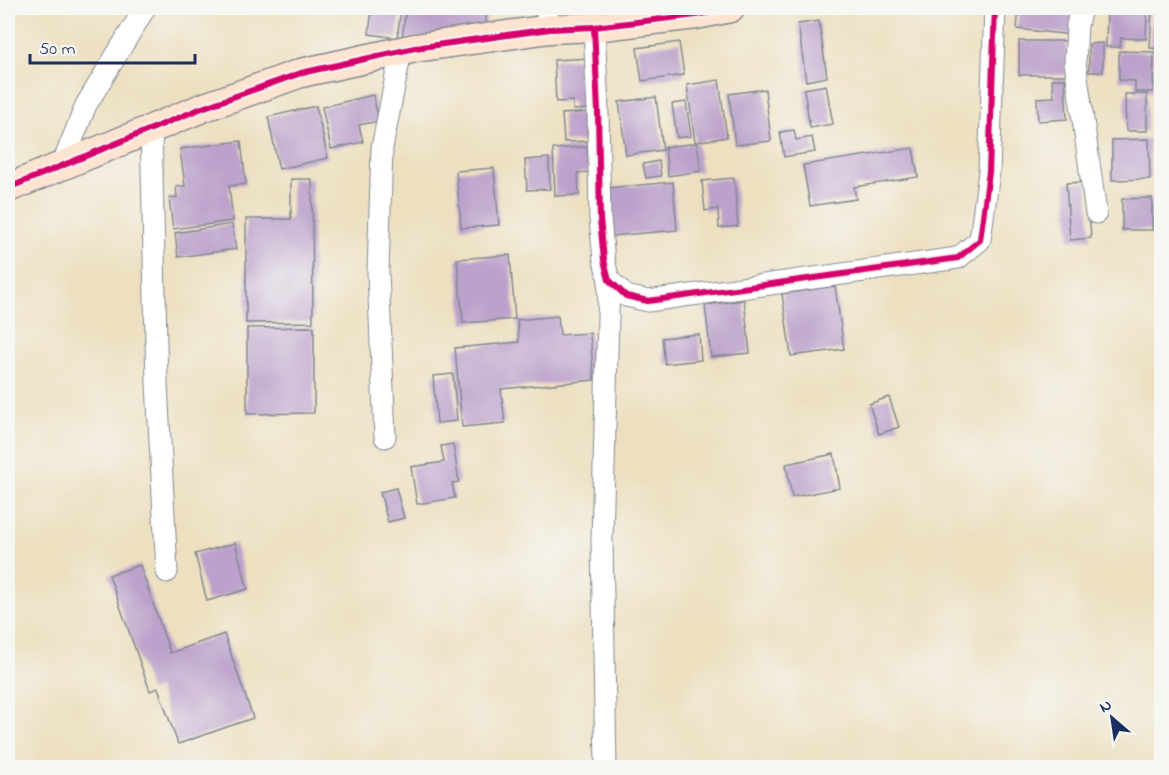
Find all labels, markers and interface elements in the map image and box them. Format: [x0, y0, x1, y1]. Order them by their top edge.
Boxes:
scale bar [30, 27, 195, 65]
text: 50 m [39, 37, 76, 63]
north arrow [1082, 688, 1142, 748]
text: N [1095, 693, 1116, 720]

